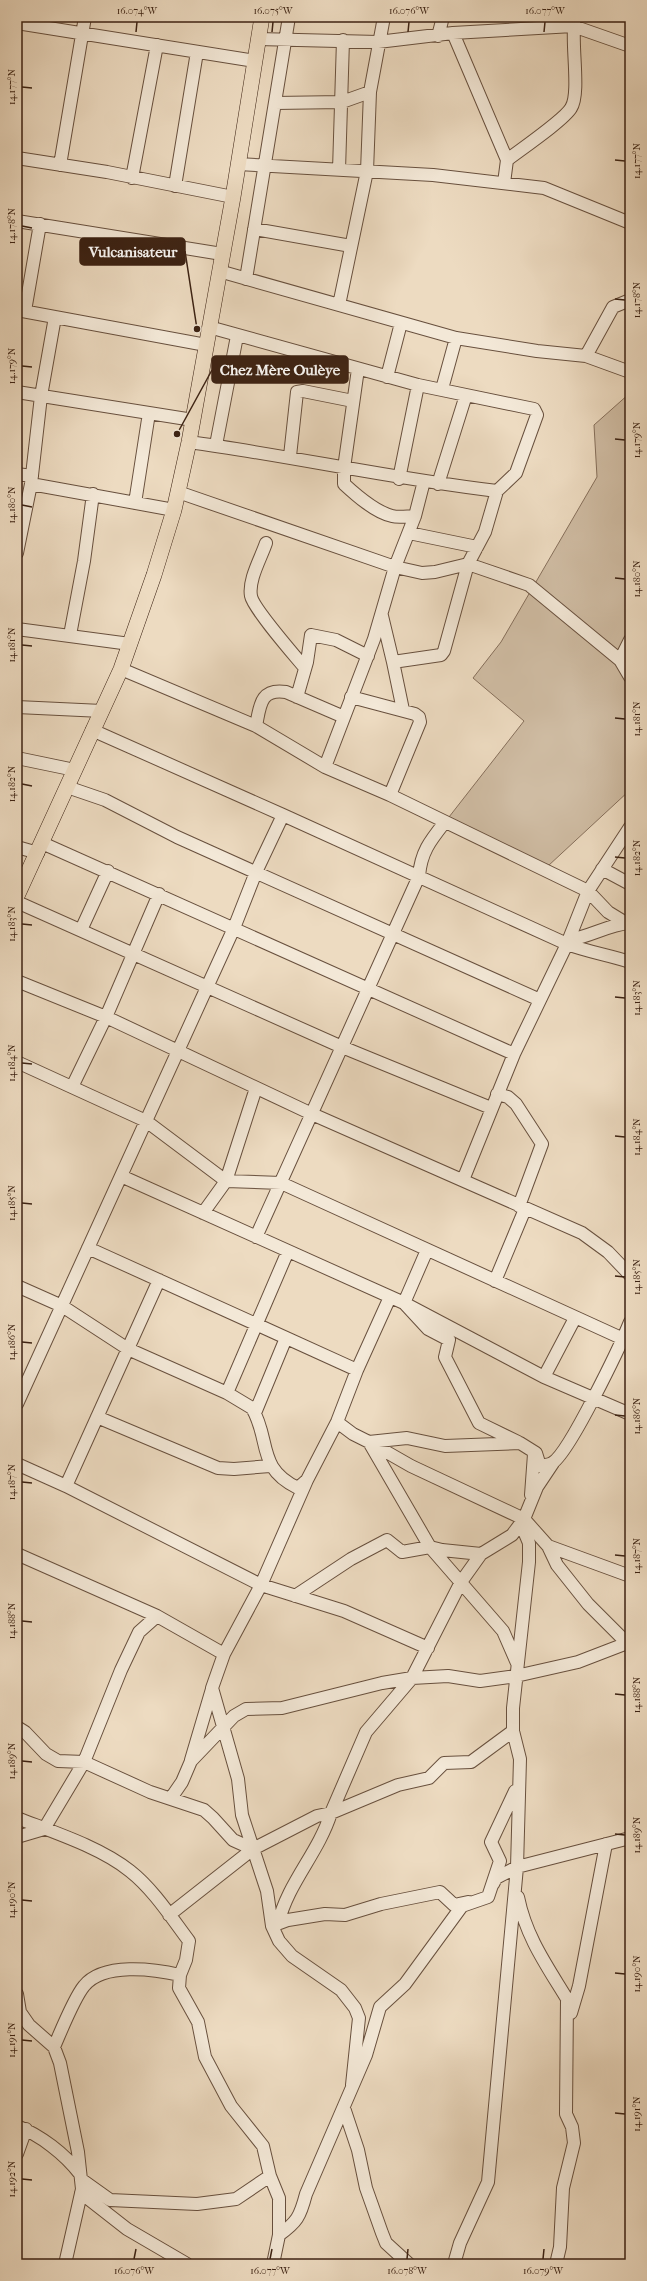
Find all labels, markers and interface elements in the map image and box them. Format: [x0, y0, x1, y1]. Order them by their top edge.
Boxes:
text: 16.074°W [117, 5, 158, 17]
text: 16.075°W [254, 5, 294, 17]
text: 16.076°W [389, 5, 430, 17]
text: 16.077°W [525, 5, 566, 17]
text: 14.177°N [6, 69, 18, 105]
text: 14.177°N [631, 143, 643, 179]
text: 14.178°N [6, 207, 18, 244]
callout: Vulcanisateur [80, 238, 185, 265]
text: Vulcanisateur [88, 243, 178, 261]
text: 14.178°N [631, 281, 643, 318]
text: 14.179°N [6, 347, 18, 384]
callout: Chez Mère Oulèye [212, 356, 348, 383]
text: Chez Mère Oulèye [220, 361, 341, 379]
text: 14.179°N [631, 421, 643, 458]
text: 14.180°N [6, 486, 18, 524]
text: 14.180°N [631, 560, 643, 598]
text: 14.181°N [6, 627, 18, 663]
text: 14.181°N [631, 701, 643, 737]
text: 14.182°N [6, 765, 18, 802]
text: 14.182°N [631, 839, 643, 876]
text: 14.183°N [6, 906, 18, 942]
text: 14.183°N [631, 980, 643, 1016]
text: 14.184°N [6, 1044, 18, 1082]
text: 14.184°N [631, 1118, 643, 1156]
text: 14.185°N [6, 1185, 18, 1221]
text: 14.185°N [631, 1259, 643, 1295]
text: 14.186°N [6, 1323, 18, 1360]
text: 14.186°N [631, 1397, 643, 1434]
text: 14.187°N [6, 1463, 18, 1500]
text: 14.187°N [631, 1537, 643, 1574]
text: 14.188°N [6, 1602, 18, 1639]
text: 14.188°N [631, 1676, 643, 1713]
text: 14.189°N [6, 1742, 18, 1779]
text: 14.189°N [631, 1816, 643, 1853]
text: 14.190°N [6, 1881, 18, 1919]
text: 14.190°N [631, 1955, 643, 1993]
text: 14.191°N [6, 2022, 18, 2058]
text: 14.191°N [631, 2096, 643, 2132]
text: 14.192°N [6, 2160, 18, 2197]
text: 16.076°W [114, 2265, 155, 2277]
text: 16.077°W [250, 2265, 291, 2277]
text: 16.078°W [387, 2265, 428, 2277]
text: 16.079°W [523, 2265, 564, 2277]

